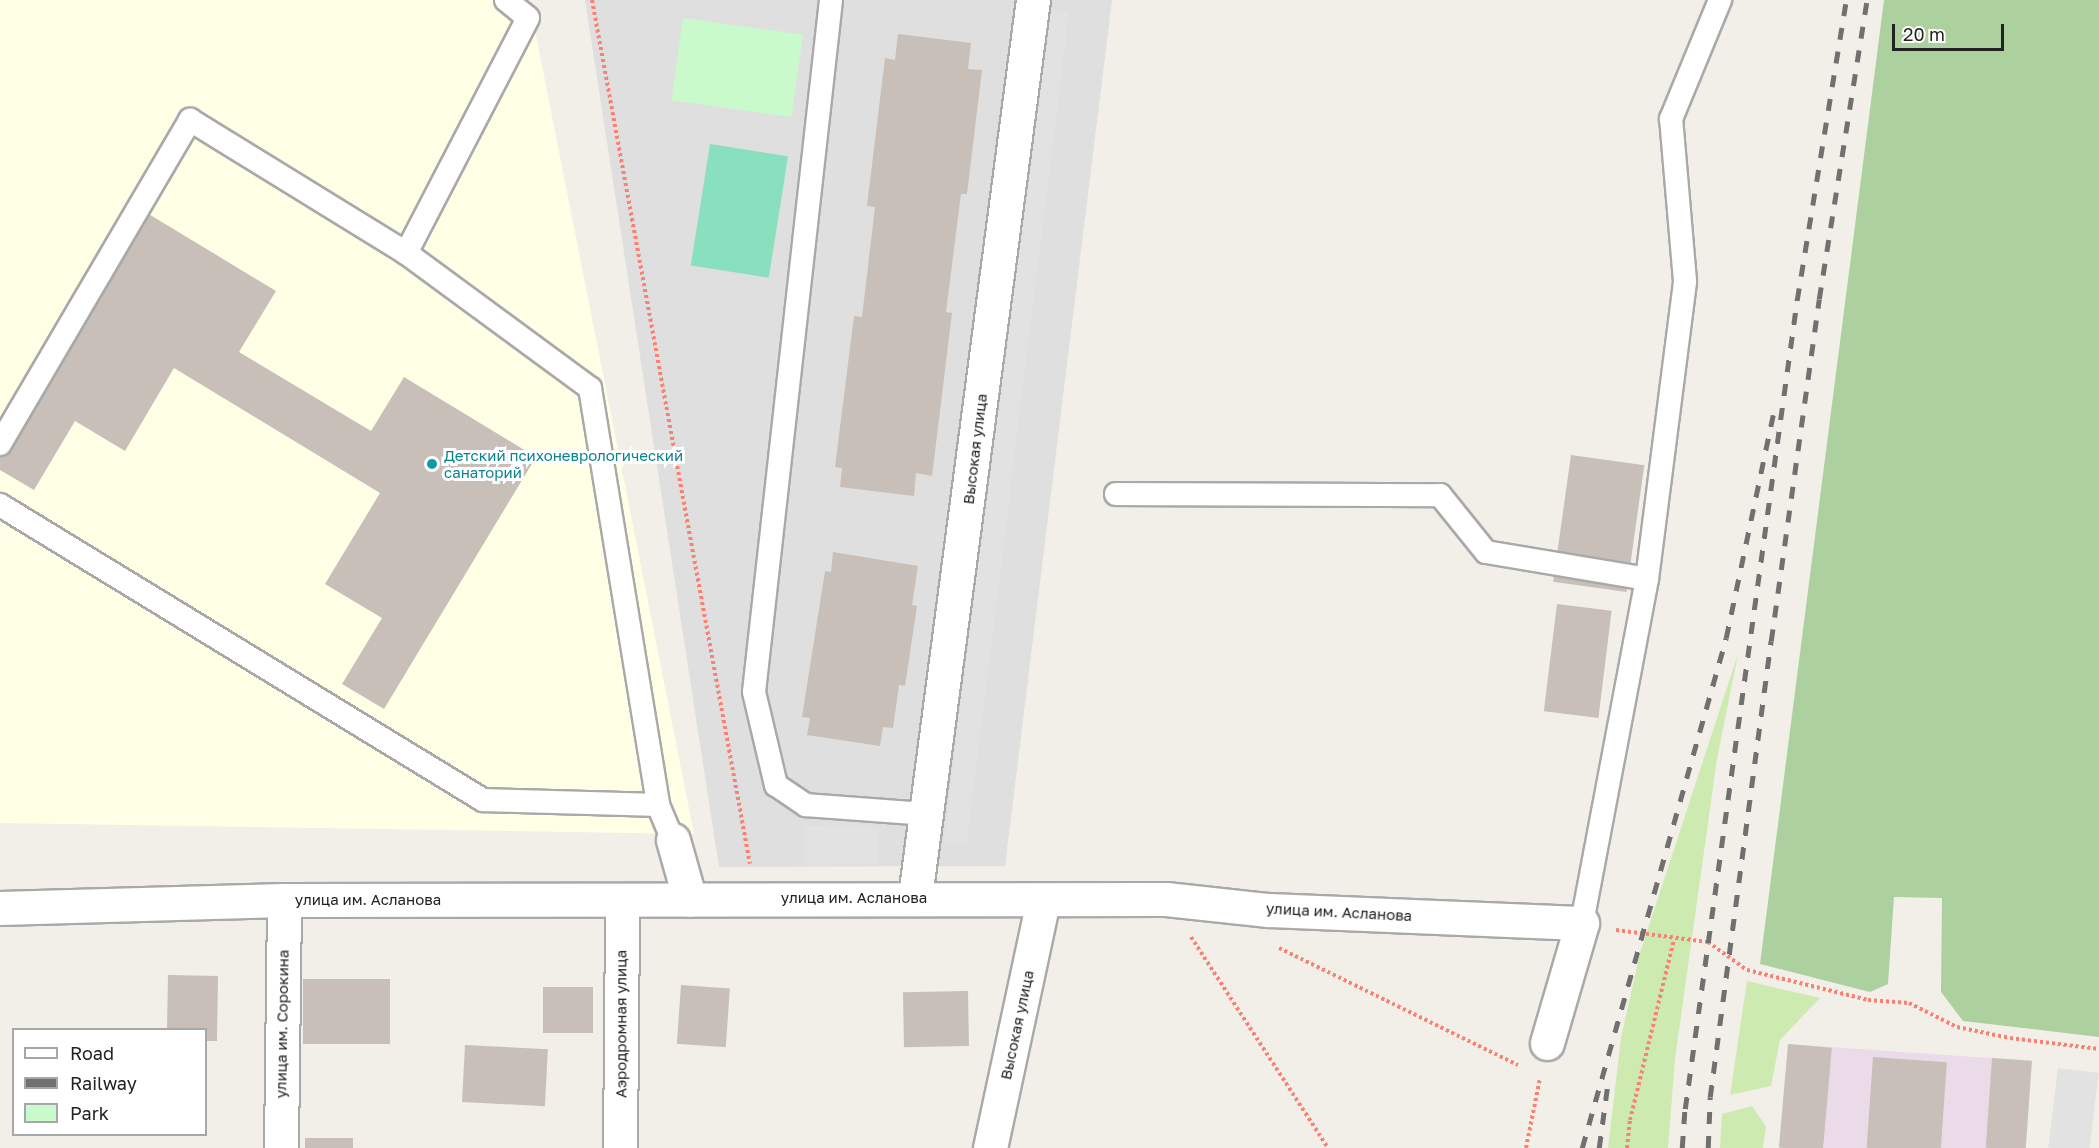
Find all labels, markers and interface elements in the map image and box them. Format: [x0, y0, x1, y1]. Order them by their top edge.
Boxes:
scale bar [1895, 12, 2008, 50]
text: 20 m [1903, 23, 1945, 45]
street label: Высокая улица [959, 393, 991, 505]
place label: Детский психоневрологический санаторий [444, 446, 683, 481]
marker: Детский психоневрологический санаторий [425, 457, 439, 471]
street label: улица им. Асланова [781, 889, 927, 907]
street label: улица им. Асланова [295, 891, 441, 909]
street label: улица им. Асланова [1265, 899, 1413, 925]
street label: улица им. Сорокина [272, 949, 292, 1099]
street label: Аэродромная улица [612, 950, 630, 1098]
street label: Высокая улица [997, 969, 1037, 1081]
legend [12, 1028, 207, 1136]
text: Road [70, 1042, 114, 1064]
text: Railway [70, 1072, 137, 1094]
text: Park [70, 1102, 109, 1124]

